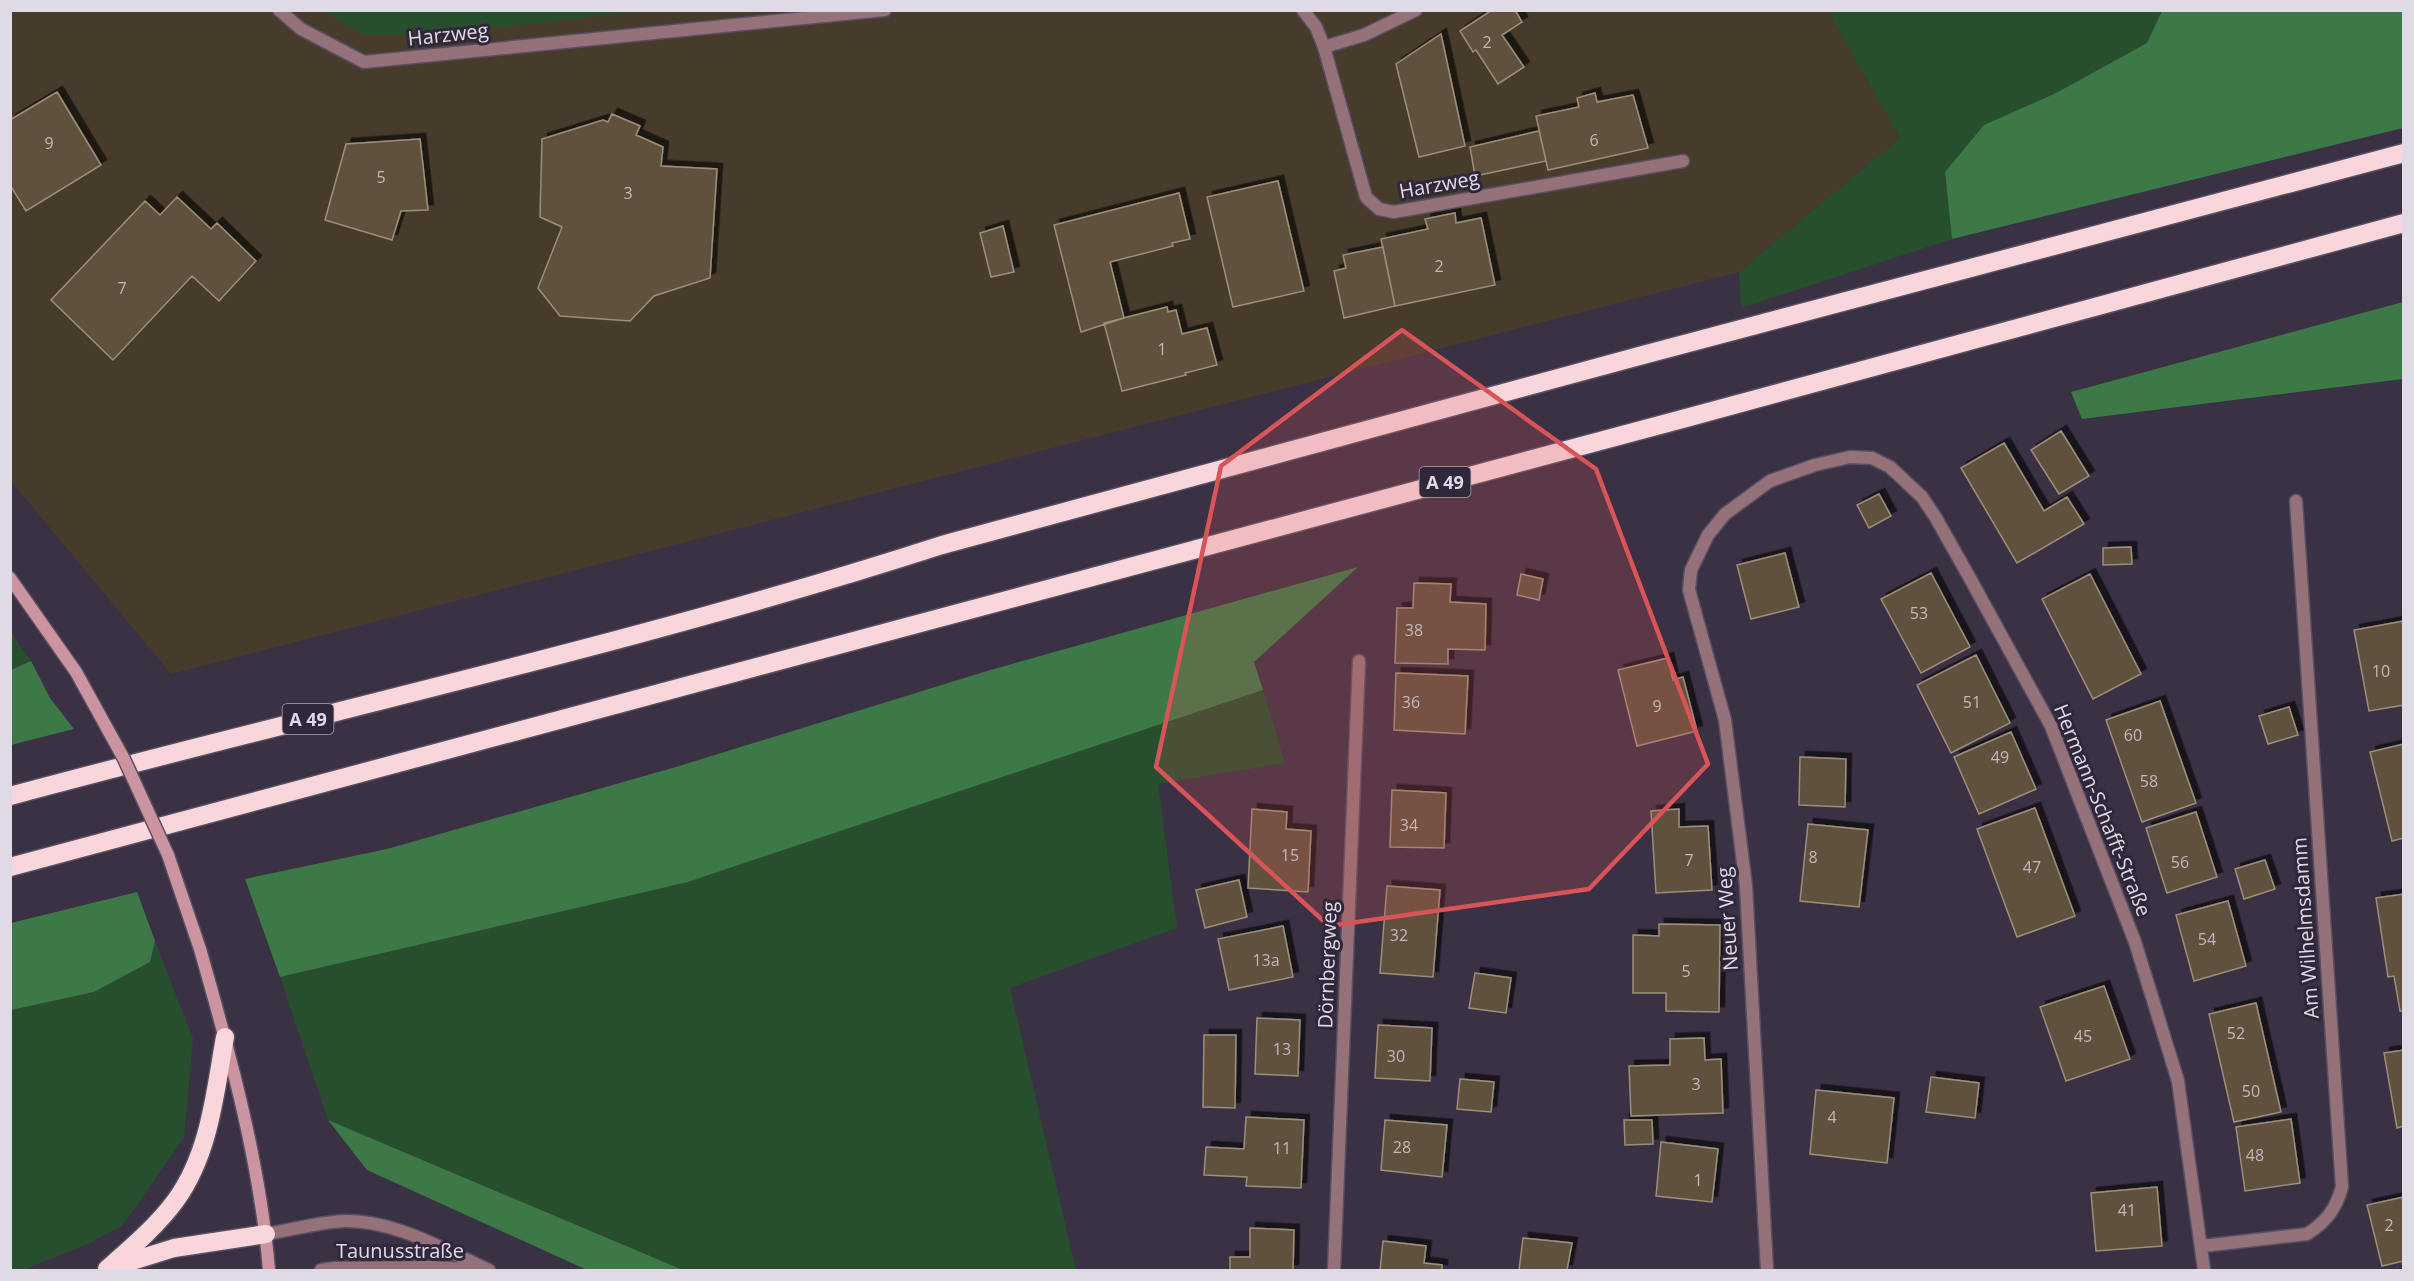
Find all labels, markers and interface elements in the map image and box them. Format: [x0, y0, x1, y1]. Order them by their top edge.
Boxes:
street label: Harzweg [406, 16, 490, 52]
house number: 2 [1482, 31, 1492, 53]
house number: 6 [1589, 129, 1599, 151]
house number: 9 [44, 132, 54, 154]
street label: Harzweg [1397, 164, 1481, 204]
house number: 5 [376, 166, 386, 188]
house number: 3 [623, 182, 633, 204]
house number: 2 [1434, 255, 1444, 277]
house number: 7 [117, 277, 127, 299]
house number: 1 [1157, 338, 1167, 360]
road number: A 49 [1420, 467, 1470, 497]
house number: 53 [1910, 602, 1928, 624]
house number: 38 [1405, 619, 1423, 641]
house number: 10 [2372, 660, 2390, 682]
house number: 36 [1402, 691, 1420, 713]
house number: 51 [1963, 691, 1981, 713]
house number: 9 [1652, 695, 1662, 717]
street label: Hermann-Schafft-Straße [2048, 700, 2158, 920]
road number: A 49 [282, 704, 334, 734]
house number: 60 [2124, 724, 2142, 746]
house number: 49 [1991, 746, 2009, 768]
house number: 58 [2140, 770, 2158, 792]
house number: 34 [1400, 814, 1418, 836]
street label: Am Wilhelmsdamm [2285, 836, 2325, 1020]
house number: 15 [1281, 844, 1299, 866]
house number: 8 [1808, 846, 1818, 868]
house number: 7 [1684, 849, 1694, 871]
house number: 56 [2171, 851, 2189, 873]
house number: 47 [2023, 856, 2041, 878]
street label: Neuer Weg [1710, 866, 1744, 972]
street label: Dörnbergweg [1311, 901, 1343, 1029]
house number: 32 [1390, 924, 1408, 946]
house number: 54 [2198, 928, 2216, 950]
house number: 13a [1252, 949, 1280, 971]
house number: 5 [1681, 960, 1691, 982]
house number: 52 [2227, 1022, 2245, 1044]
house number: 45 [2074, 1025, 2092, 1047]
house number: 13 [1273, 1038, 1291, 1060]
house number: 30 [1387, 1045, 1405, 1067]
house number: 3 [1691, 1073, 1701, 1095]
house number: 50 [2242, 1080, 2260, 1102]
house number: 4 [1827, 1106, 1837, 1128]
house number: 28 [1393, 1136, 1411, 1158]
house number: 11 [1273, 1137, 1291, 1159]
house number: 48 [2246, 1144, 2264, 1166]
house number: 1 [1693, 1169, 1703, 1191]
house number: 41 [2118, 1199, 2136, 1221]
house number: 2 [2384, 1214, 2394, 1236]
street label: Taunusstraße [336, 1237, 464, 1264]

